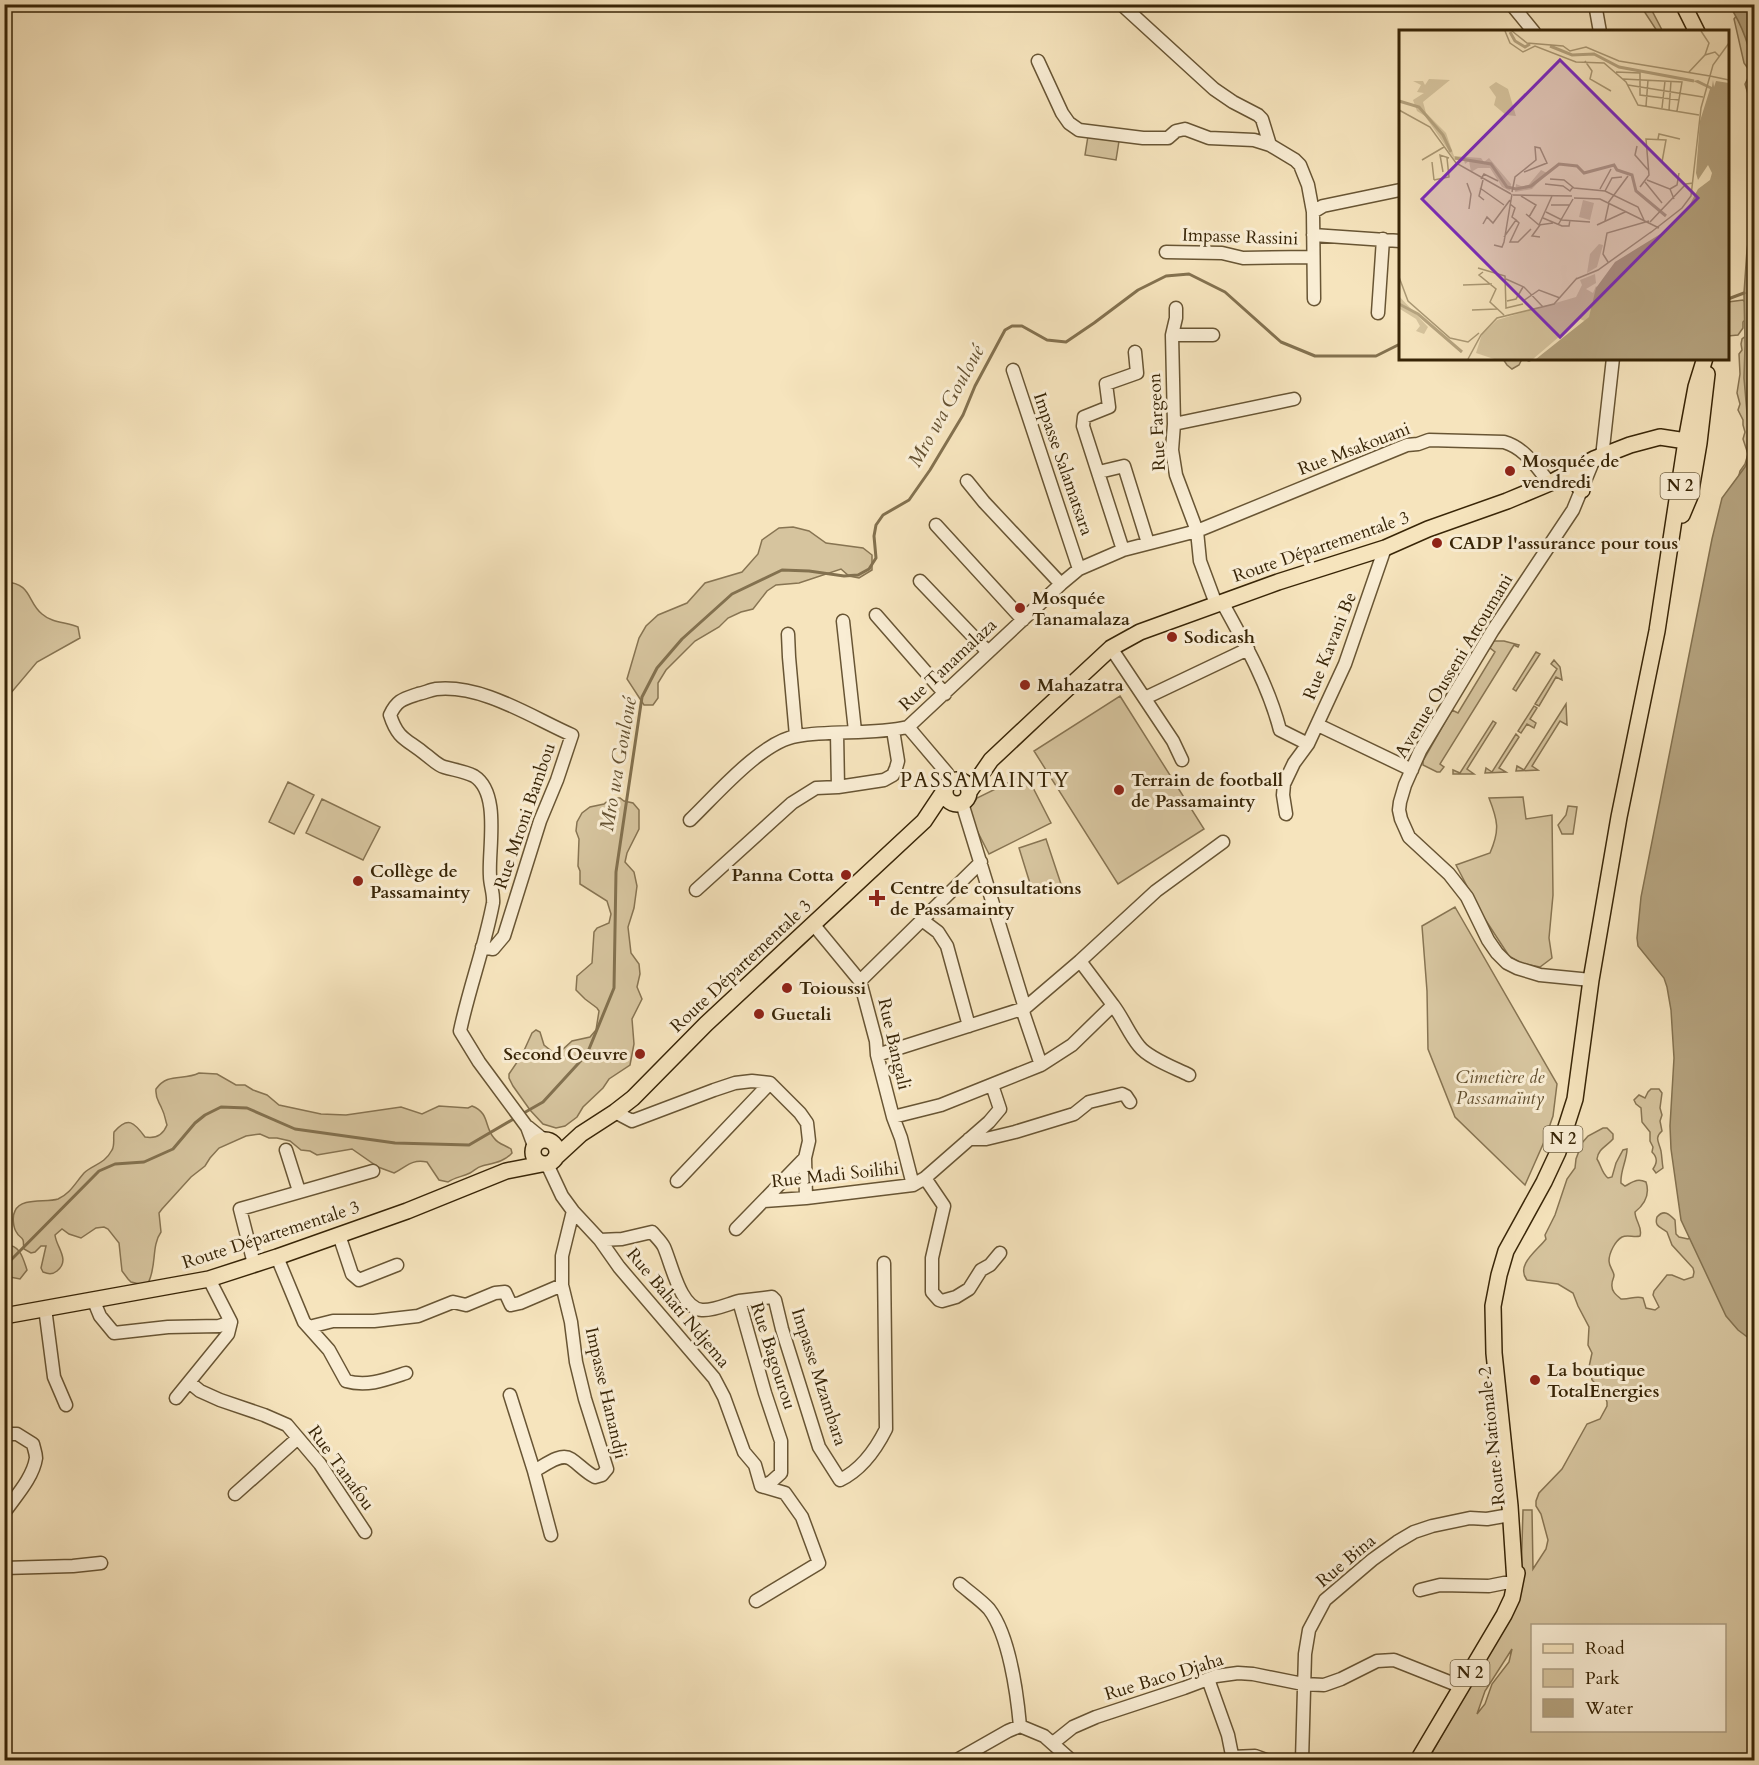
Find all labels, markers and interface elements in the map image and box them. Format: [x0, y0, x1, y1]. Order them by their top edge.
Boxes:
inset map [1399, 30, 1729, 360]
street label: Impasse Rassini [1181, 222, 1299, 252]
water label: Mro wa Gouloué [901, 339, 991, 472]
street label: Rue Fargeon [1142, 372, 1172, 472]
street label: Impasse Salamatsara [1027, 389, 1099, 539]
street label: Rue Msakouani [1294, 416, 1414, 482]
place label: Mosquée de vendredi [1522, 449, 1619, 495]
marker: Mosquée de vendredi [1503, 464, 1517, 478]
road number: N 2 [1660, 473, 1700, 499]
street label: Route Départementale 3 [1229, 505, 1413, 589]
place label: CADP l'assurance pour tous [1449, 531, 1678, 556]
marker: CADP l'assurance pour tous [1430, 536, 1444, 550]
street label: Avenue Ousseni Attoumani [1389, 569, 1519, 763]
place label: Mosquée Tanamalaza [1032, 586, 1130, 632]
street label: Rue Kavani Be [1297, 588, 1363, 704]
marker: Mosquée Tanamalaza [1013, 601, 1027, 615]
street label: Rue Tanamalaza [894, 613, 1003, 717]
place label: Sodicash [1184, 625, 1255, 650]
marker: Sodicash [1165, 630, 1179, 644]
place label: Mahazatra [1037, 673, 1124, 698]
marker: Mahazatra [1018, 678, 1032, 692]
water label: Mro wa Gouloué [593, 694, 643, 833]
street label: Rue Mroni Bambou [488, 739, 562, 893]
district label: PASSAMAINTY [900, 766, 1070, 795]
place label: Terrain de football de Passamainty [1131, 768, 1283, 814]
marker: Terrain de football de Passamainty [1112, 783, 1126, 797]
place label: Collège de Passamainty [370, 859, 471, 905]
place label: Panna Cotta [731, 863, 834, 888]
marker: Panna Cotta [839, 868, 853, 882]
marker: Collège de Passamainty [351, 874, 365, 888]
place label: Centre de consultations de Passamainty [890, 876, 1081, 922]
marker: Centre de consultations de Passamainty [868, 889, 886, 907]
street label: Route Départementale 3 [665, 894, 817, 1038]
place label: Toioussi [799, 976, 867, 1001]
marker: Toioussi [780, 981, 794, 995]
street label: Rue Bangali [871, 996, 917, 1092]
place label: Guetali [771, 1002, 832, 1027]
marker: Guetali [752, 1007, 766, 1021]
place label: Second Oeuvre [503, 1042, 628, 1067]
marker: Second Oeuvre [633, 1047, 647, 1061]
park label: Cimetière de Passamaïnty [1456, 1065, 1546, 1111]
road number: N 2 [1544, 1126, 1582, 1152]
street label: Rue Madi Soilihi [770, 1156, 900, 1194]
street label: Route Départementale 3 [179, 1194, 363, 1276]
street label: Rue Bahati Ndjema [620, 1243, 736, 1374]
street label: Rue Bagourou [744, 1299, 802, 1413]
street label: Impasse Mzambara [785, 1305, 853, 1449]
street label: Impasse Hanandji [579, 1325, 633, 1461]
place label: La boutique TotalEnergies [1547, 1358, 1659, 1404]
street label: Route Nationale 2 [1472, 1365, 1512, 1507]
marker: La boutique TotalEnergies [1528, 1373, 1542, 1387]
street label: Rue Tanafou [302, 1420, 380, 1516]
street label: Rue Bina [1311, 1529, 1381, 1593]
legend [1531, 1624, 1726, 1732]
text: Road [1585, 1636, 1625, 1661]
street label: Rue Baco Djaha [1101, 1647, 1227, 1707]
road number: N 2 [1450, 1660, 1490, 1686]
text: Park [1585, 1666, 1620, 1691]
text: Water [1584, 1696, 1634, 1721]

